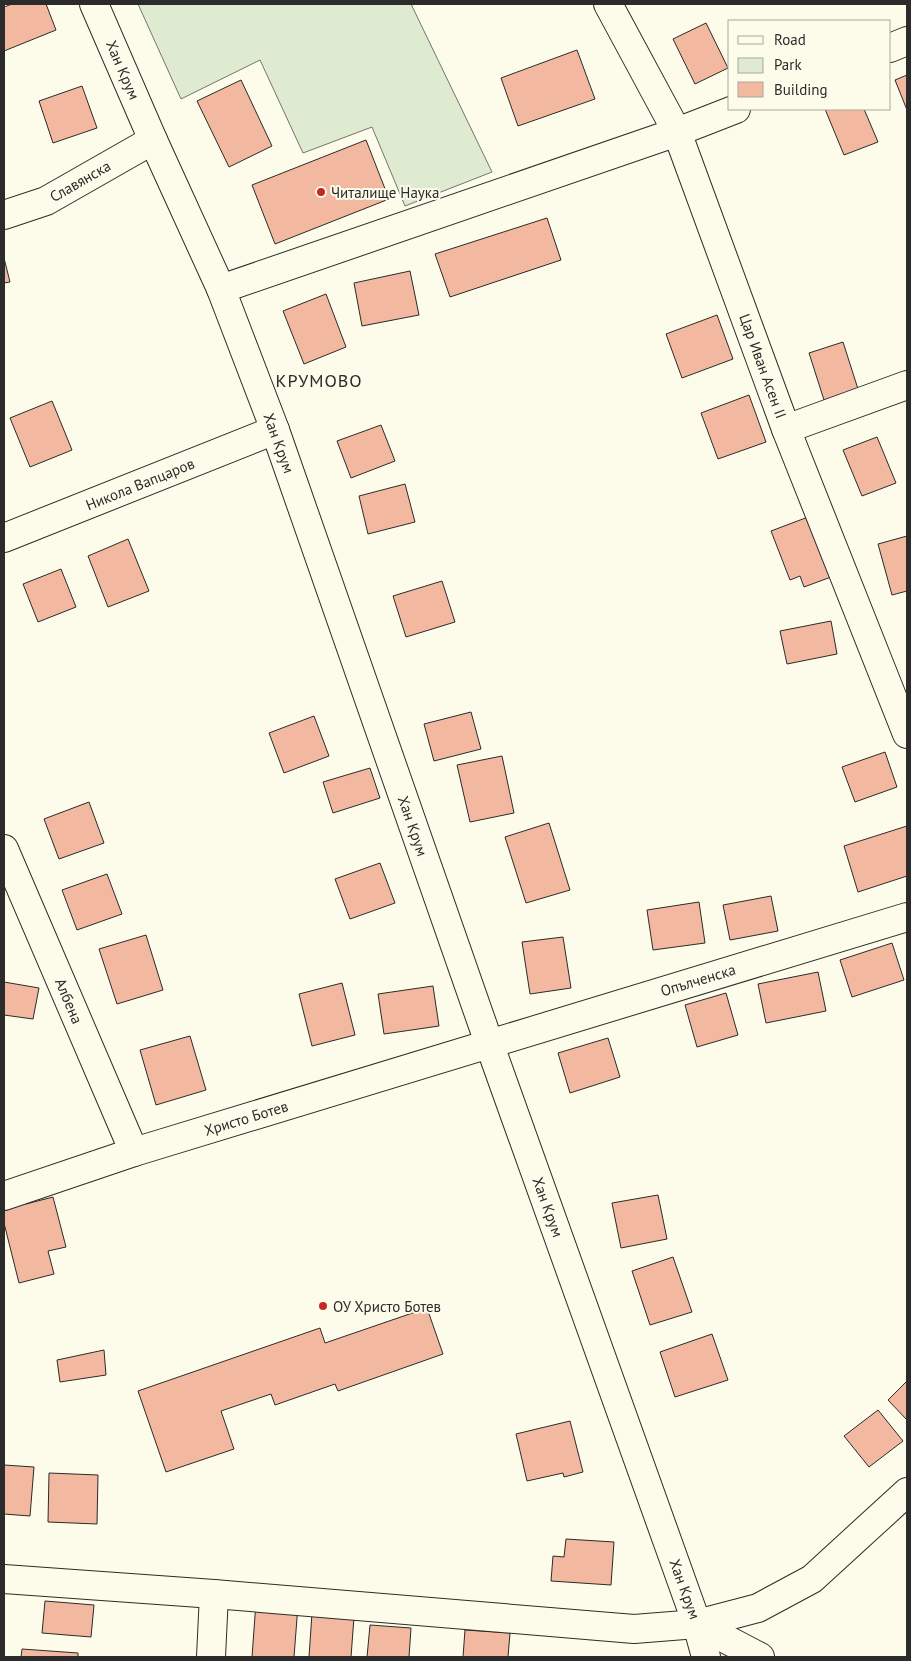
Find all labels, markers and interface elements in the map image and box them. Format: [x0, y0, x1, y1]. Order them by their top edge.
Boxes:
legend [728, 20, 891, 110]
text: Road [774, 30, 806, 49]
street label: Хан Крум [102, 37, 144, 103]
text: Park [774, 55, 802, 74]
text: Building [774, 80, 828, 99]
street label: Славянска [46, 156, 114, 206]
place label: Читалище Наука [331, 183, 439, 202]
marker: Читалище Наука [315, 186, 327, 198]
street label: Цар Иван Асен II [735, 311, 791, 421]
district label: КРУМОВО [275, 369, 363, 392]
street label: Хан Крум [259, 410, 299, 476]
street label: Никола Вапцаров [83, 454, 197, 514]
street label: Хан Крум [394, 793, 432, 859]
street label: Опълченска [658, 960, 738, 1000]
street label: Албена [51, 975, 87, 1027]
street label: Христо Ботев [202, 1096, 290, 1140]
street label: Хан Крум [528, 1174, 568, 1240]
place label: ОУ Христо Ботев [333, 1297, 441, 1316]
marker: ОУ Христо Ботев [317, 1300, 329, 1312]
street label: Хан Крум [665, 1556, 705, 1622]

